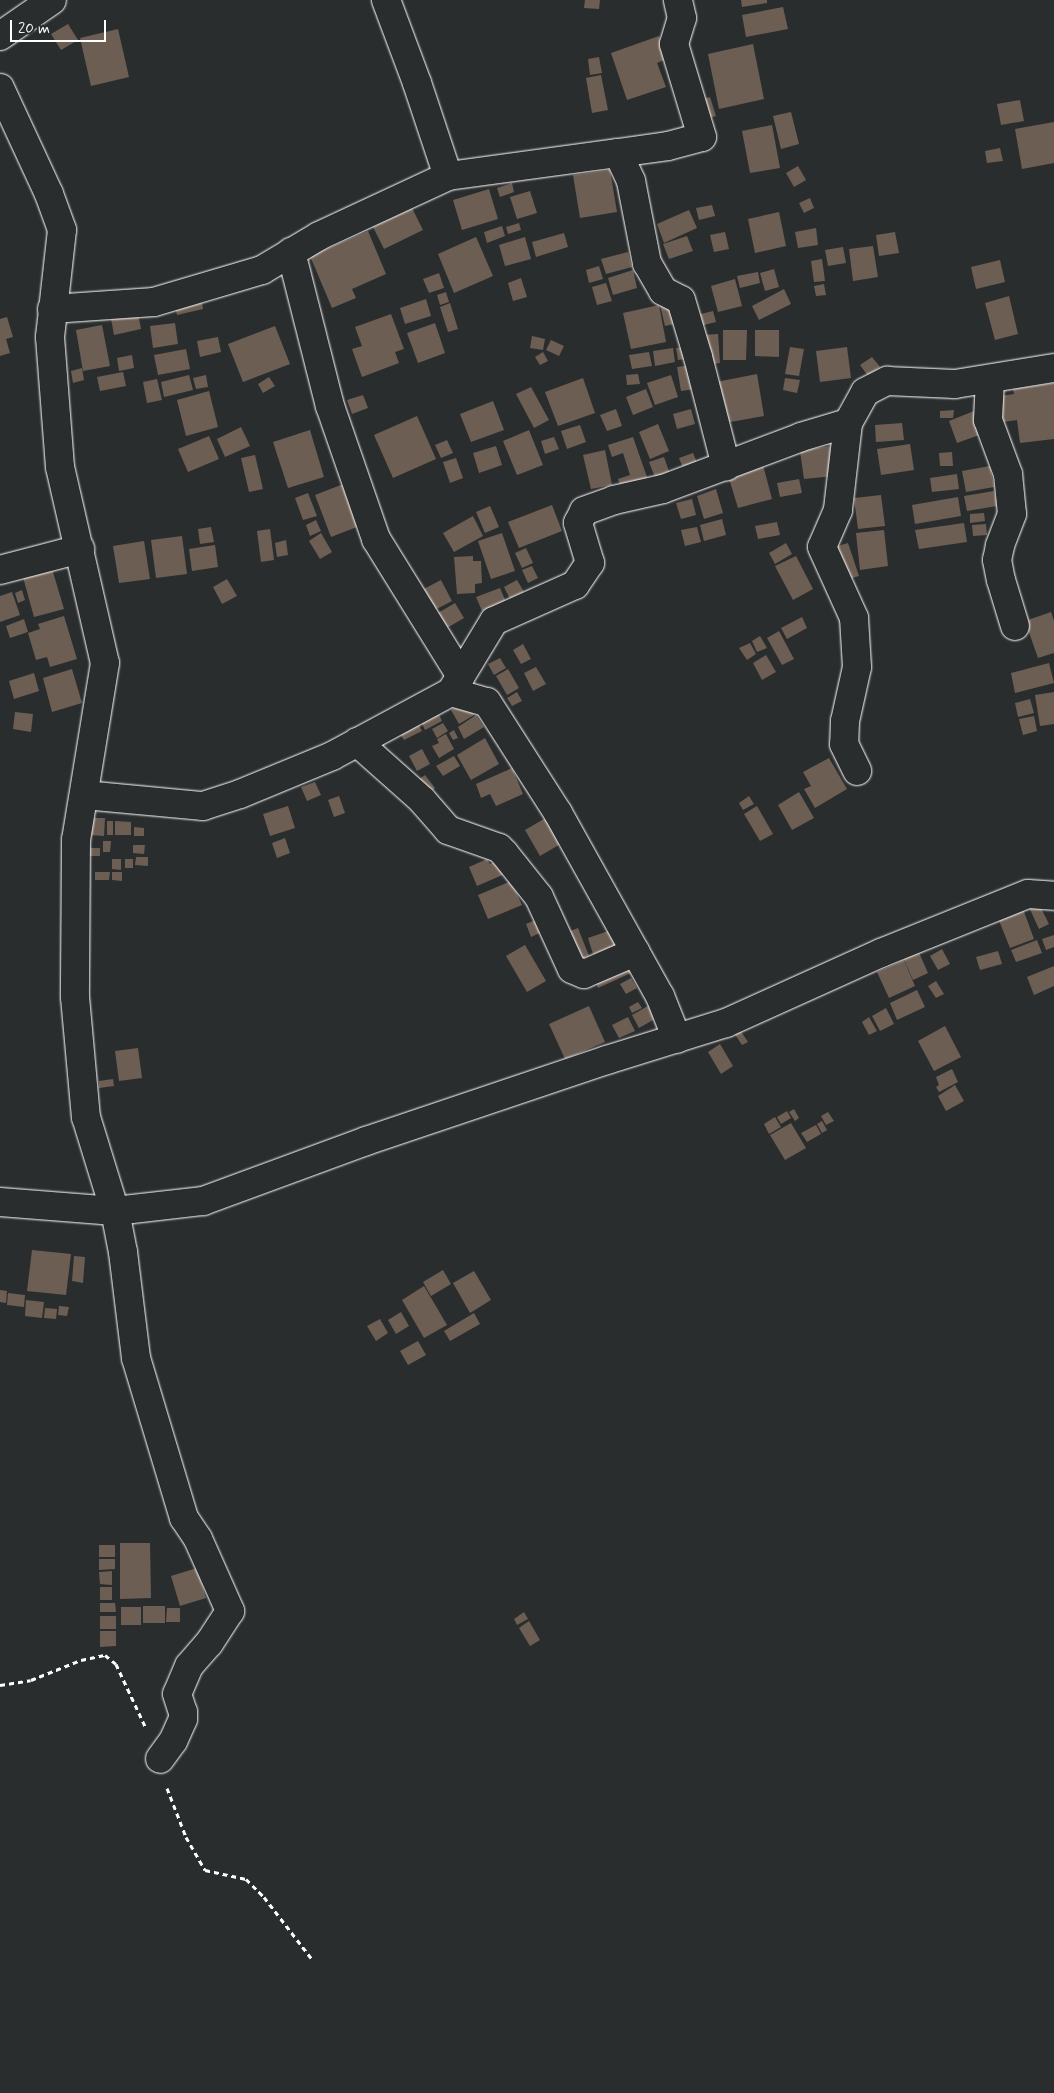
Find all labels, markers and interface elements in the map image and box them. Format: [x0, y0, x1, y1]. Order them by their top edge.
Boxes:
scale bar [12, 10, 109, 42]
text: 20 m [18, 19, 50, 39]

